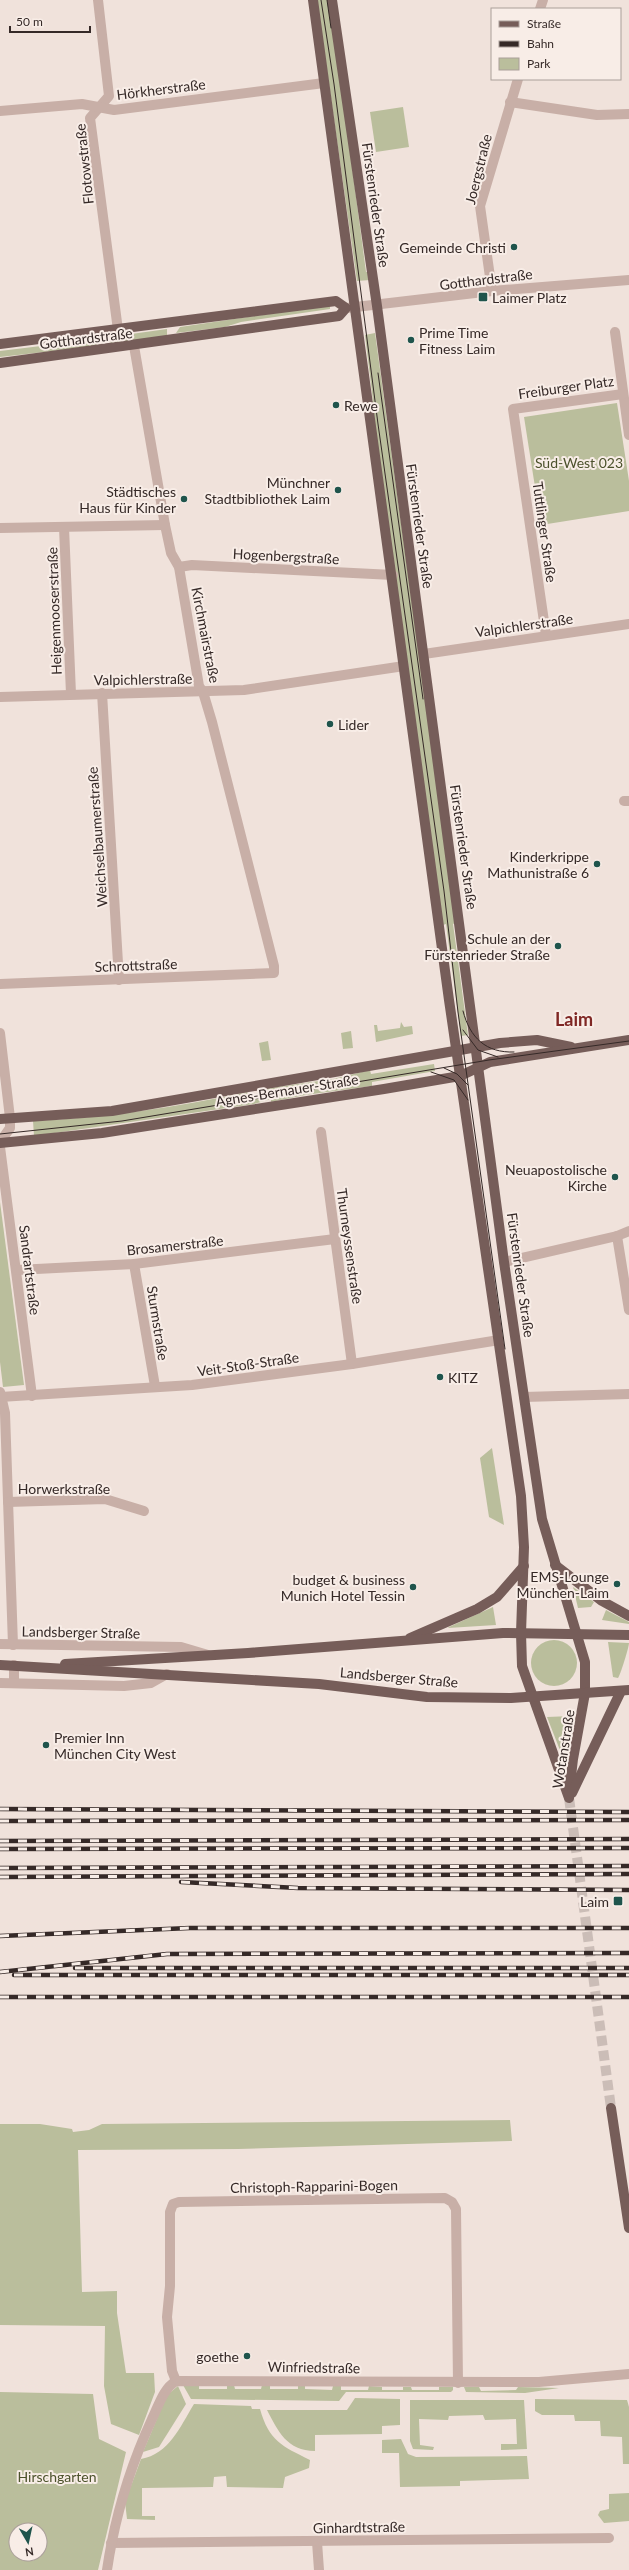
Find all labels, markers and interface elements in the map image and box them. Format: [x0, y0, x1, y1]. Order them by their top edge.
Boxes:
scale bar [10, 8, 90, 34]
legend [491, 8, 621, 80]
text: 50 m [16, 14, 43, 29]
text: Straße [527, 16, 561, 31]
text: Bahn [527, 36, 554, 51]
text: Park [527, 56, 551, 71]
street label: Hörkherstraße [116, 75, 206, 103]
street label: Flotowstraße [71, 123, 97, 205]
street label: Joergstraße [461, 132, 495, 206]
street label: Fürstenrieder Straße [359, 142, 393, 268]
place label: Gemeinde Christi [399, 239, 506, 256]
marker: Gemeinde Christi [509, 242, 519, 252]
street label: Gotthardstraße [439, 265, 533, 293]
place label: Laimer Platz [492, 289, 567, 306]
marker: Laimer Platz [477, 291, 489, 303]
street label: Gotthardstraße [39, 324, 133, 352]
place label: Prime Time Fitness Laim [419, 324, 495, 357]
marker: Prime Time Fitness Laim [406, 335, 416, 345]
street label: Freiburger Platz [517, 372, 615, 402]
place label: Rewe [344, 397, 378, 414]
marker: Rewe [331, 400, 341, 410]
park label: Süd-West 023 [535, 454, 623, 471]
street label: Fürstenrieder Straße [403, 463, 437, 589]
place label: Münchner Stadtbibliothek Laim [204, 474, 330, 507]
street label: Tuttlinger Straße [530, 481, 560, 583]
place label: Städtisches Haus für Kinder [79, 483, 176, 516]
marker: Münchner Stadtbibliothek Laim [333, 485, 343, 495]
marker: Städtisches Haus für Kinder [179, 494, 189, 504]
street label: Hogenbergstraße [232, 545, 340, 567]
street label: Heigenmooserstraße [43, 547, 65, 675]
street label: Kirchmairstraße [188, 586, 224, 684]
street label: Valpichlerstraße [474, 610, 574, 640]
street label: Valpichlerstraße [94, 670, 192, 688]
place label: Lider [338, 716, 369, 733]
marker: Lider [325, 719, 335, 729]
street label: Weichselbaumerstraße [84, 766, 110, 908]
street label: Fürstenrieder Straße [447, 784, 481, 910]
place label: Kinderkrippe Mathunistraße 6 [487, 848, 589, 881]
marker: Kinderkrippe Mathunistraße 6 [592, 859, 602, 869]
place label: Schule an der Fürstenrieder Straße [424, 930, 550, 963]
marker: Schule an der Fürstenrieder Straße [553, 941, 563, 951]
street label: Schrottstraße [94, 955, 178, 975]
district label: Laim [555, 1008, 593, 1030]
street label: Agnes-Bernauer-Straße [214, 1070, 360, 1110]
place label: Neuapostolische Kirche [505, 1161, 607, 1194]
marker: Neuapostolische Kirche [610, 1172, 620, 1182]
street label: Thurneyssenstraße [333, 1187, 367, 1305]
street label: Fürstenrieder Straße [504, 1212, 538, 1338]
street label: Sandrartstraße [16, 1224, 44, 1316]
street label: Brosamerstraße [126, 1231, 224, 1259]
street label: Sturmstraße [144, 1285, 172, 1361]
street label: Veit-Stoß-Straße [196, 1348, 300, 1380]
place label: KITZ [448, 1369, 478, 1386]
marker: KITZ [435, 1372, 445, 1382]
street label: Horwerkstraße [18, 1480, 110, 1497]
place label: EMS-Lounge München-Laim [517, 1568, 609, 1601]
place label: budget & business Munich Hotel Tessin [281, 1571, 405, 1604]
marker: EMS-Lounge München-Laim [612, 1579, 622, 1589]
marker: budget & business Munich Hotel Tessin [408, 1582, 418, 1592]
street label: Landsberger Straße [21, 1622, 141, 1642]
street label: Landsberger Straße [339, 1663, 459, 1691]
street label: Wotanstraße [548, 1708, 578, 1790]
place label: Premier Inn München City West [54, 1729, 176, 1762]
marker: Premier Inn München City West [41, 1740, 51, 1750]
place label: Laim [580, 1893, 609, 1910]
marker: Laim [612, 1895, 624, 1907]
street label: Christoph-Rapparini-Bogen [230, 2176, 398, 2196]
place label: goethe [196, 2348, 239, 2365]
marker: goethe [242, 2351, 252, 2361]
street label: Winfriedstraße [268, 2358, 360, 2376]
park label: Hirschgarten [17, 2468, 97, 2485]
street label: Ginhardtstraße [313, 2518, 405, 2536]
north arrow [8, 2522, 48, 2562]
text: N [24, 2545, 35, 2559]

